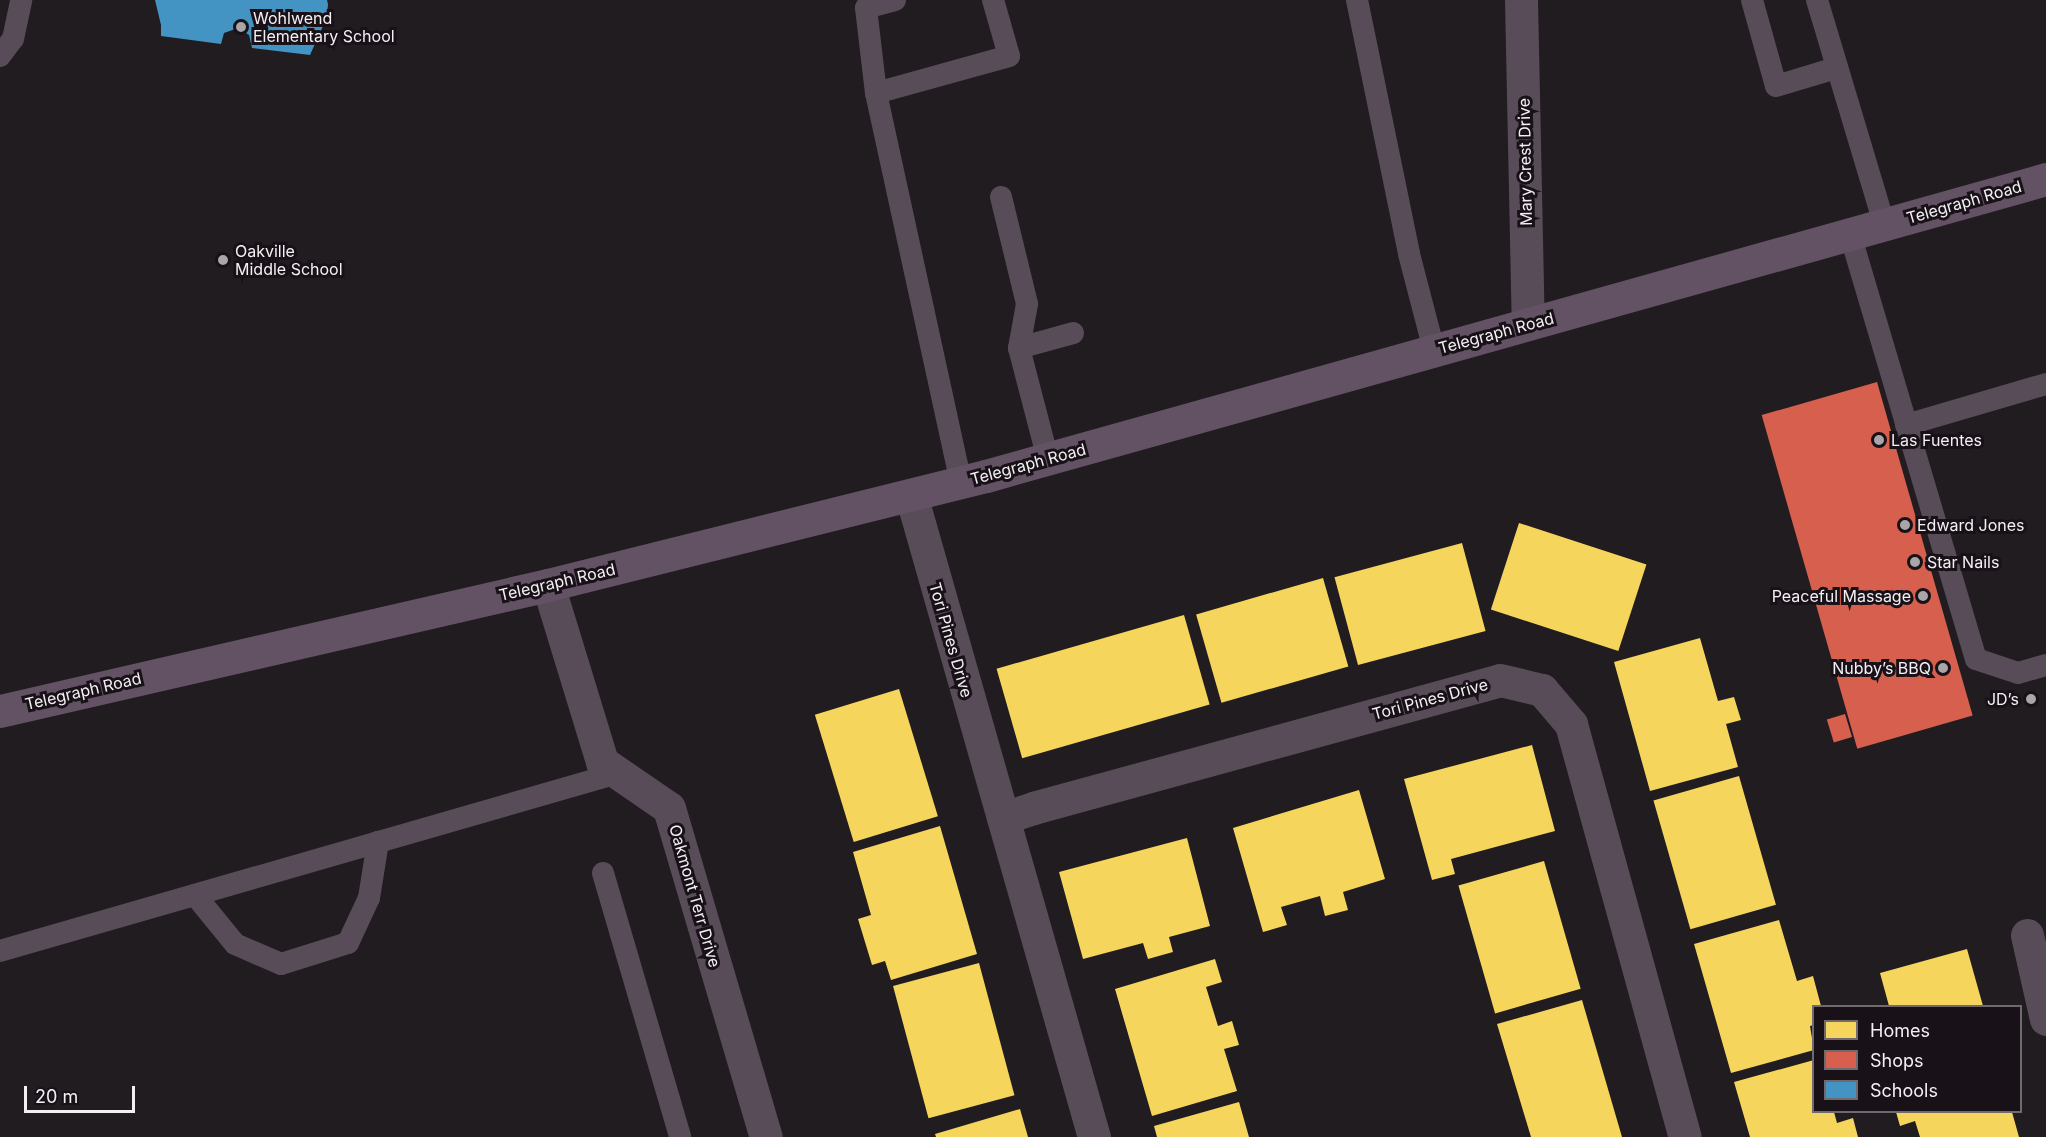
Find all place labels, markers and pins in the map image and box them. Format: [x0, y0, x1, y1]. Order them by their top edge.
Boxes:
place label: Wohlwend Elementary School [253, 8, 395, 46]
marker: Wohlwend Elementary School [234, 20, 248, 34]
place label: Oakville Middle School [235, 241, 343, 279]
marker: Oakville Middle School [216, 253, 230, 267]
place label: Las Fuentes [1891, 430, 1982, 450]
marker: Las Fuentes [1872, 433, 1886, 447]
place label: Edward Jones [1917, 515, 2024, 535]
marker: Edward Jones [1898, 518, 1912, 532]
place label: Star Nails [1927, 552, 1999, 572]
marker: Star Nails [1908, 555, 1922, 569]
place label: Peaceful Massage [1772, 586, 1911, 606]
marker: Peaceful Massage [1916, 589, 1930, 603]
place label: Nubby’s BBQ [1832, 658, 1931, 678]
marker: Nubby’s BBQ [1936, 661, 1950, 675]
place label: JD’s [1987, 689, 2019, 709]
marker: JD’s [2024, 692, 2038, 706]

